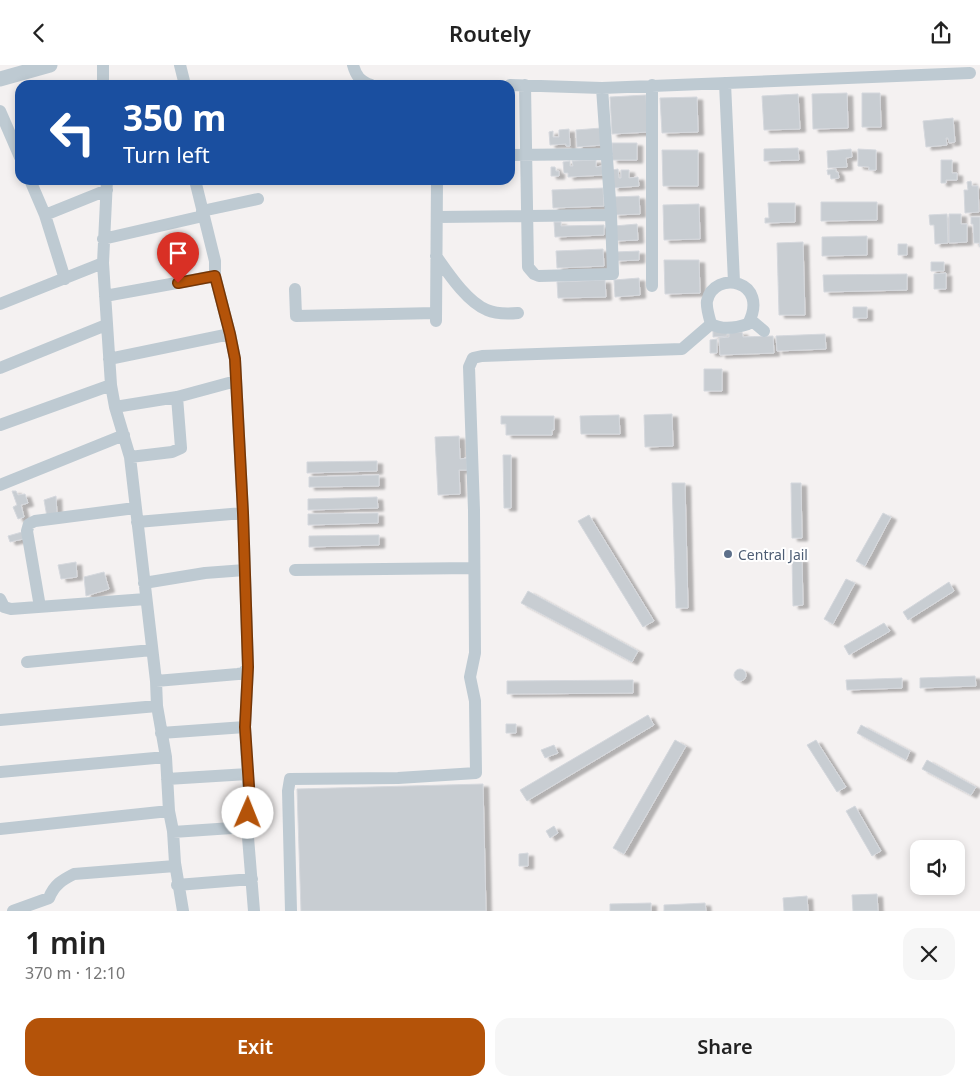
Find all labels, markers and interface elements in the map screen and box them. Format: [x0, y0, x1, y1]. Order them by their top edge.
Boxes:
text: Routely [449, 18, 531, 48]
icon: back [25, 19, 53, 47]
icon: share [927, 19, 955, 47]
text: 350 m [123, 94, 226, 141]
icon: left [40, 100, 105, 165]
text: Turn left [123, 139, 210, 169]
pin [157, 232, 199, 283]
icon: arrive [164, 239, 192, 267]
place label: Central Jail [738, 545, 808, 564]
marker: Central Jail [722, 548, 734, 560]
position arrow [221, 786, 273, 838]
map controls [910, 840, 965, 895]
button: sound [910, 840, 965, 895]
text: 1 min [25, 922, 106, 963]
button: close [903, 928, 955, 980]
text: 370 m · 12:10 [25, 962, 125, 984]
button: Exit [25, 1018, 485, 1076]
button: Share [495, 1018, 955, 1076]

